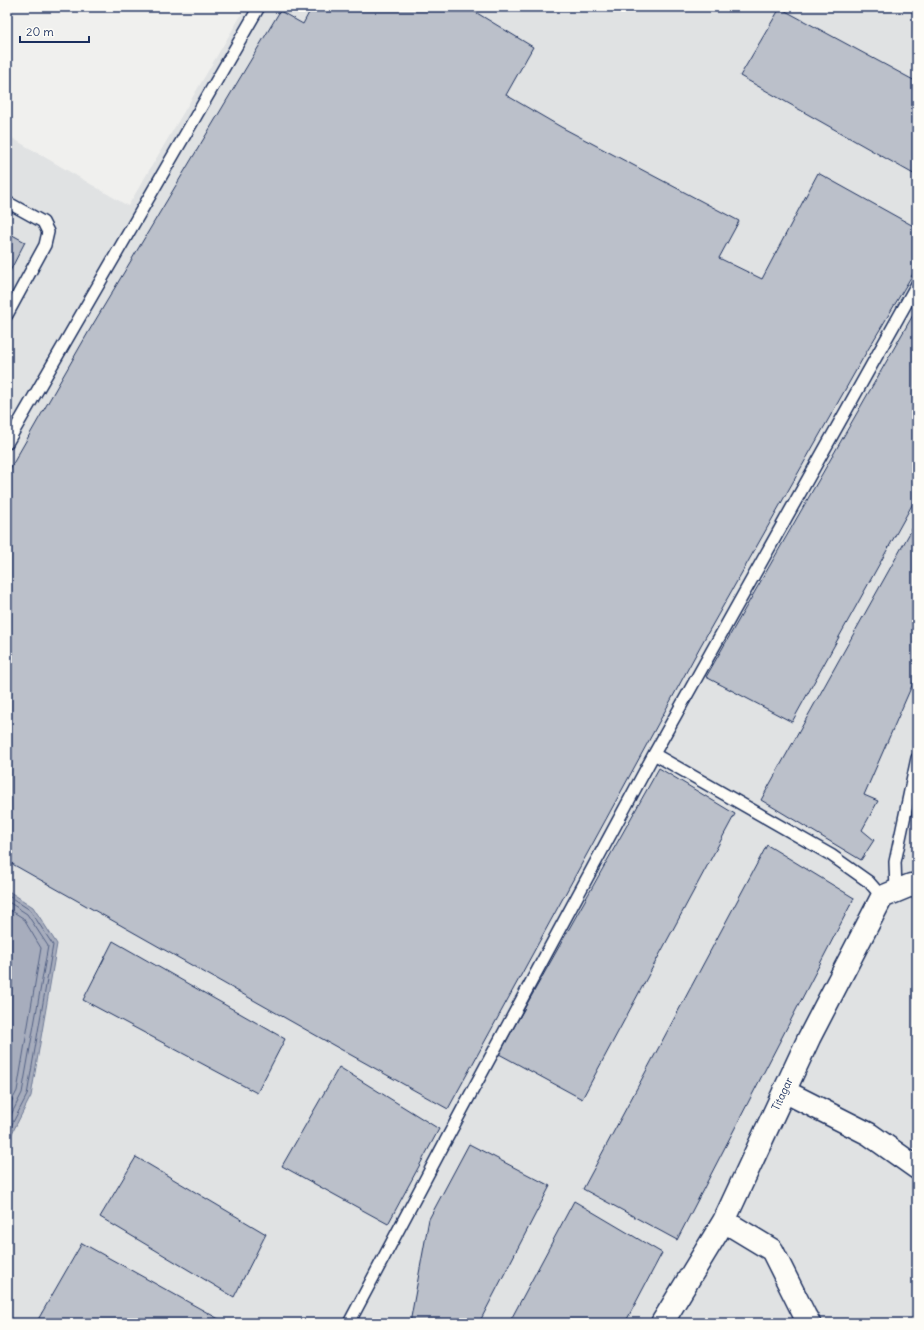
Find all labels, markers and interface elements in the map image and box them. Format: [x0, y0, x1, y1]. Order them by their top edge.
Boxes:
scale bar [20, 18, 89, 44]
text: 20 m [26, 24, 54, 39]
street label: Titagar [768, 1075, 796, 1113]

